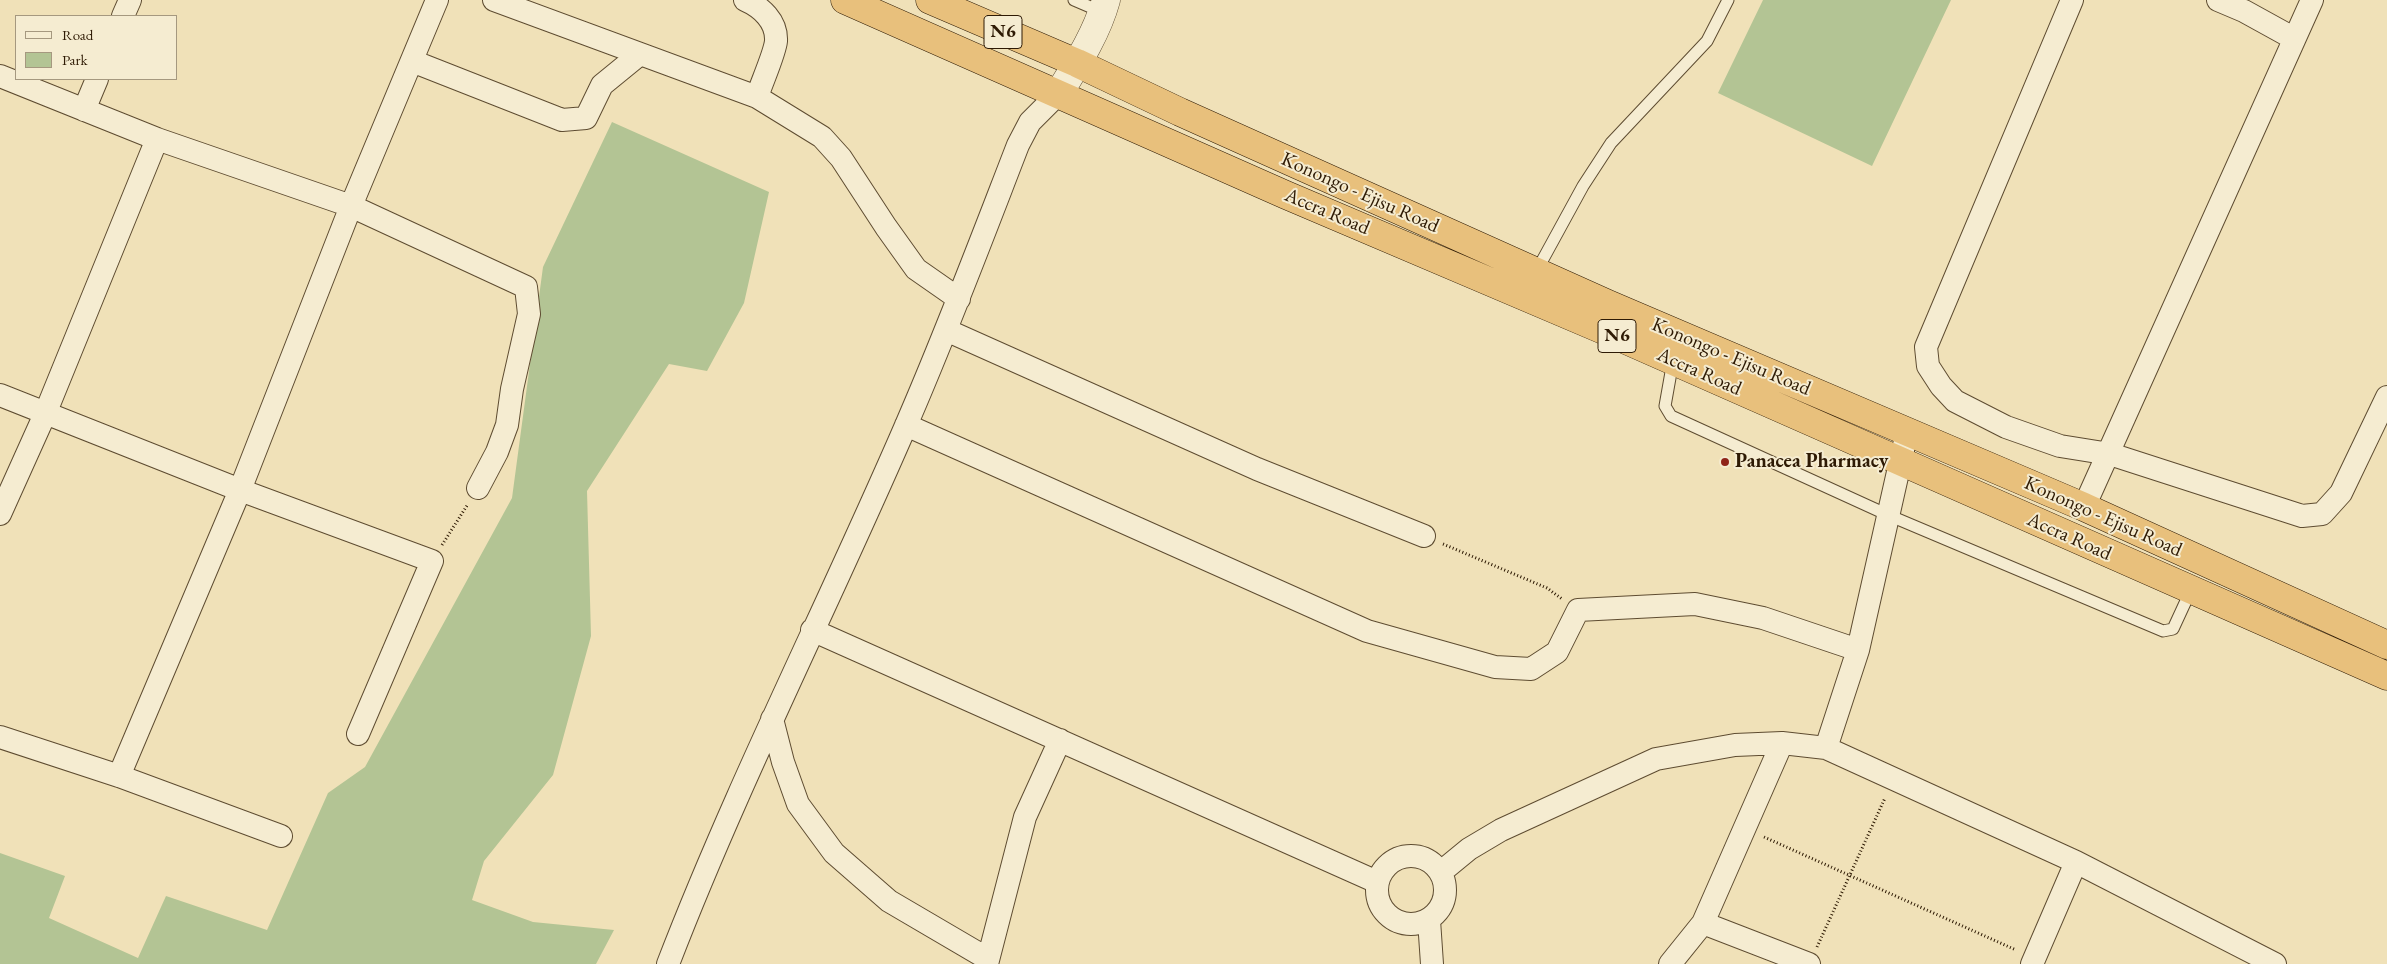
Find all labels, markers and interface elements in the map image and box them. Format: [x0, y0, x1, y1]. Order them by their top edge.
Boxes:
legend [15, 15, 178, 80]
road number: N6 [984, 16, 1022, 48]
text: Road [62, 25, 93, 44]
text: Park [62, 50, 88, 69]
street label: Konongo - Ejisu Road [1277, 147, 1443, 239]
street label: Accra Road [1281, 183, 1373, 241]
street label: Konongo - Ejisu Road [1648, 313, 1814, 401]
road number: N6 [1598, 320, 1636, 352]
street label: Accra Road [1653, 343, 1745, 401]
place label: Panacea Pharmacy [1735, 450, 1888, 474]
marker: Panacea Pharmacy [1719, 456, 1731, 468]
street label: Konongo - Ejisu Road [2020, 471, 2186, 563]
street label: Accra Road [2023, 508, 2115, 566]

